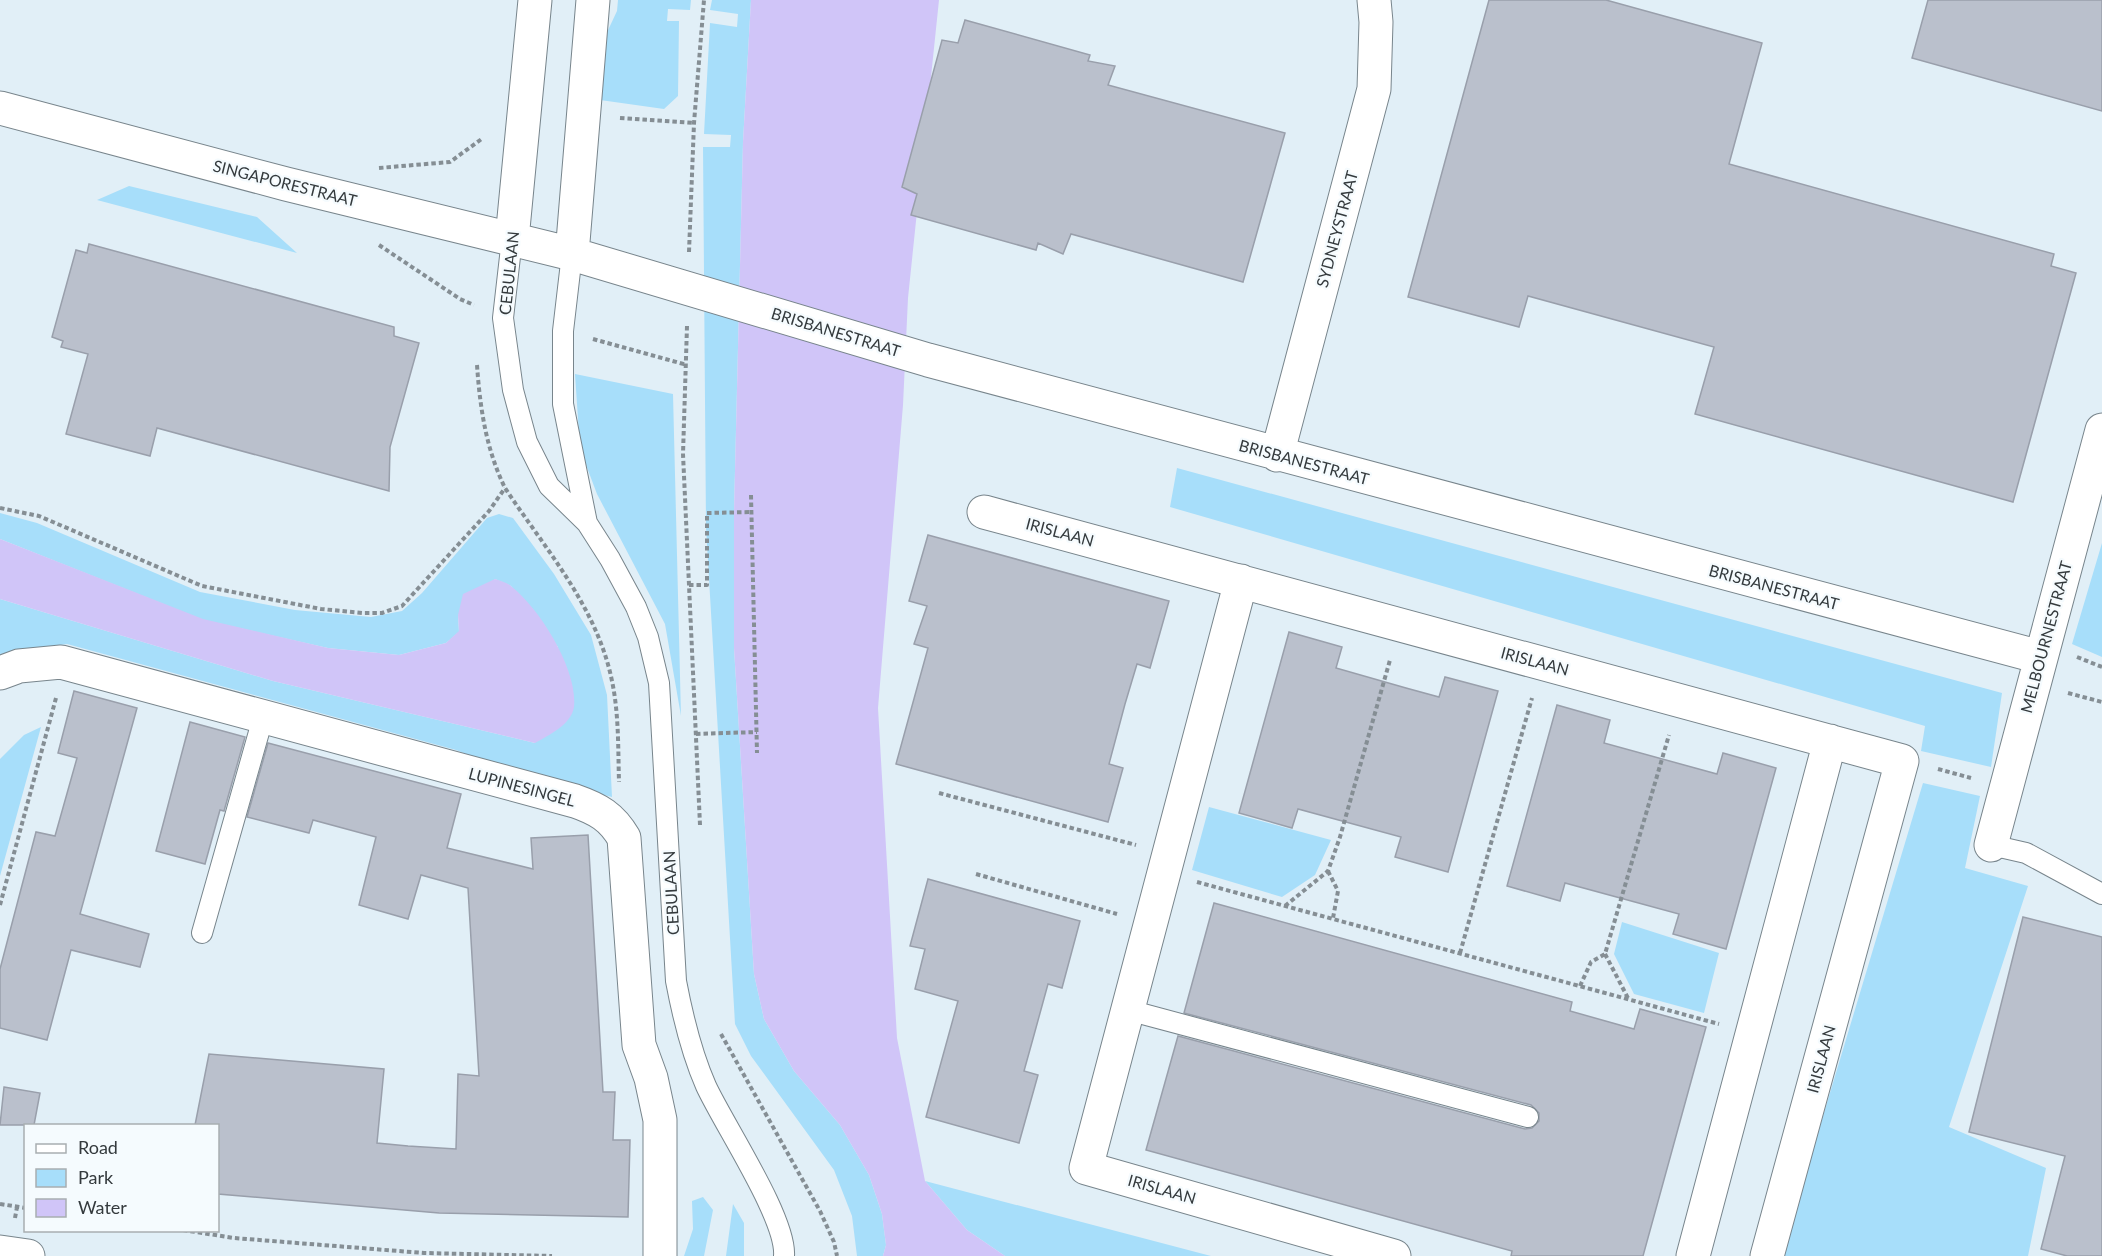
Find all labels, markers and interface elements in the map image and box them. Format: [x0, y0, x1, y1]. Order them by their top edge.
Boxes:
street label: SINGAPORESTRAAT [211, 155, 360, 210]
street label: SYDNEYSTRAAT [1312, 168, 1361, 289]
street label: CEBULAAN [495, 230, 522, 316]
street label: BRISBANESTRAAT [769, 303, 904, 360]
street label: BRISBANESTRAAT [1237, 435, 1372, 488]
street label: IRISLAAN [1024, 513, 1096, 550]
street label: MELBOURNESTRAAT [2016, 558, 2075, 715]
street label: BRISBANESTRAAT [1707, 560, 1842, 613]
street label: IRISLAAN [1499, 642, 1571, 679]
street label: LUPINESINGEL [467, 763, 578, 810]
street label: CEBULAAN [659, 851, 682, 936]
street label: IRISLAAN [1802, 1023, 1839, 1095]
legend [24, 1124, 219, 1232]
text: Road [78, 1136, 118, 1158]
text: Park [78, 1166, 114, 1188]
street label: IRISLAAN [1126, 1170, 1198, 1207]
text: Water [78, 1196, 127, 1218]

